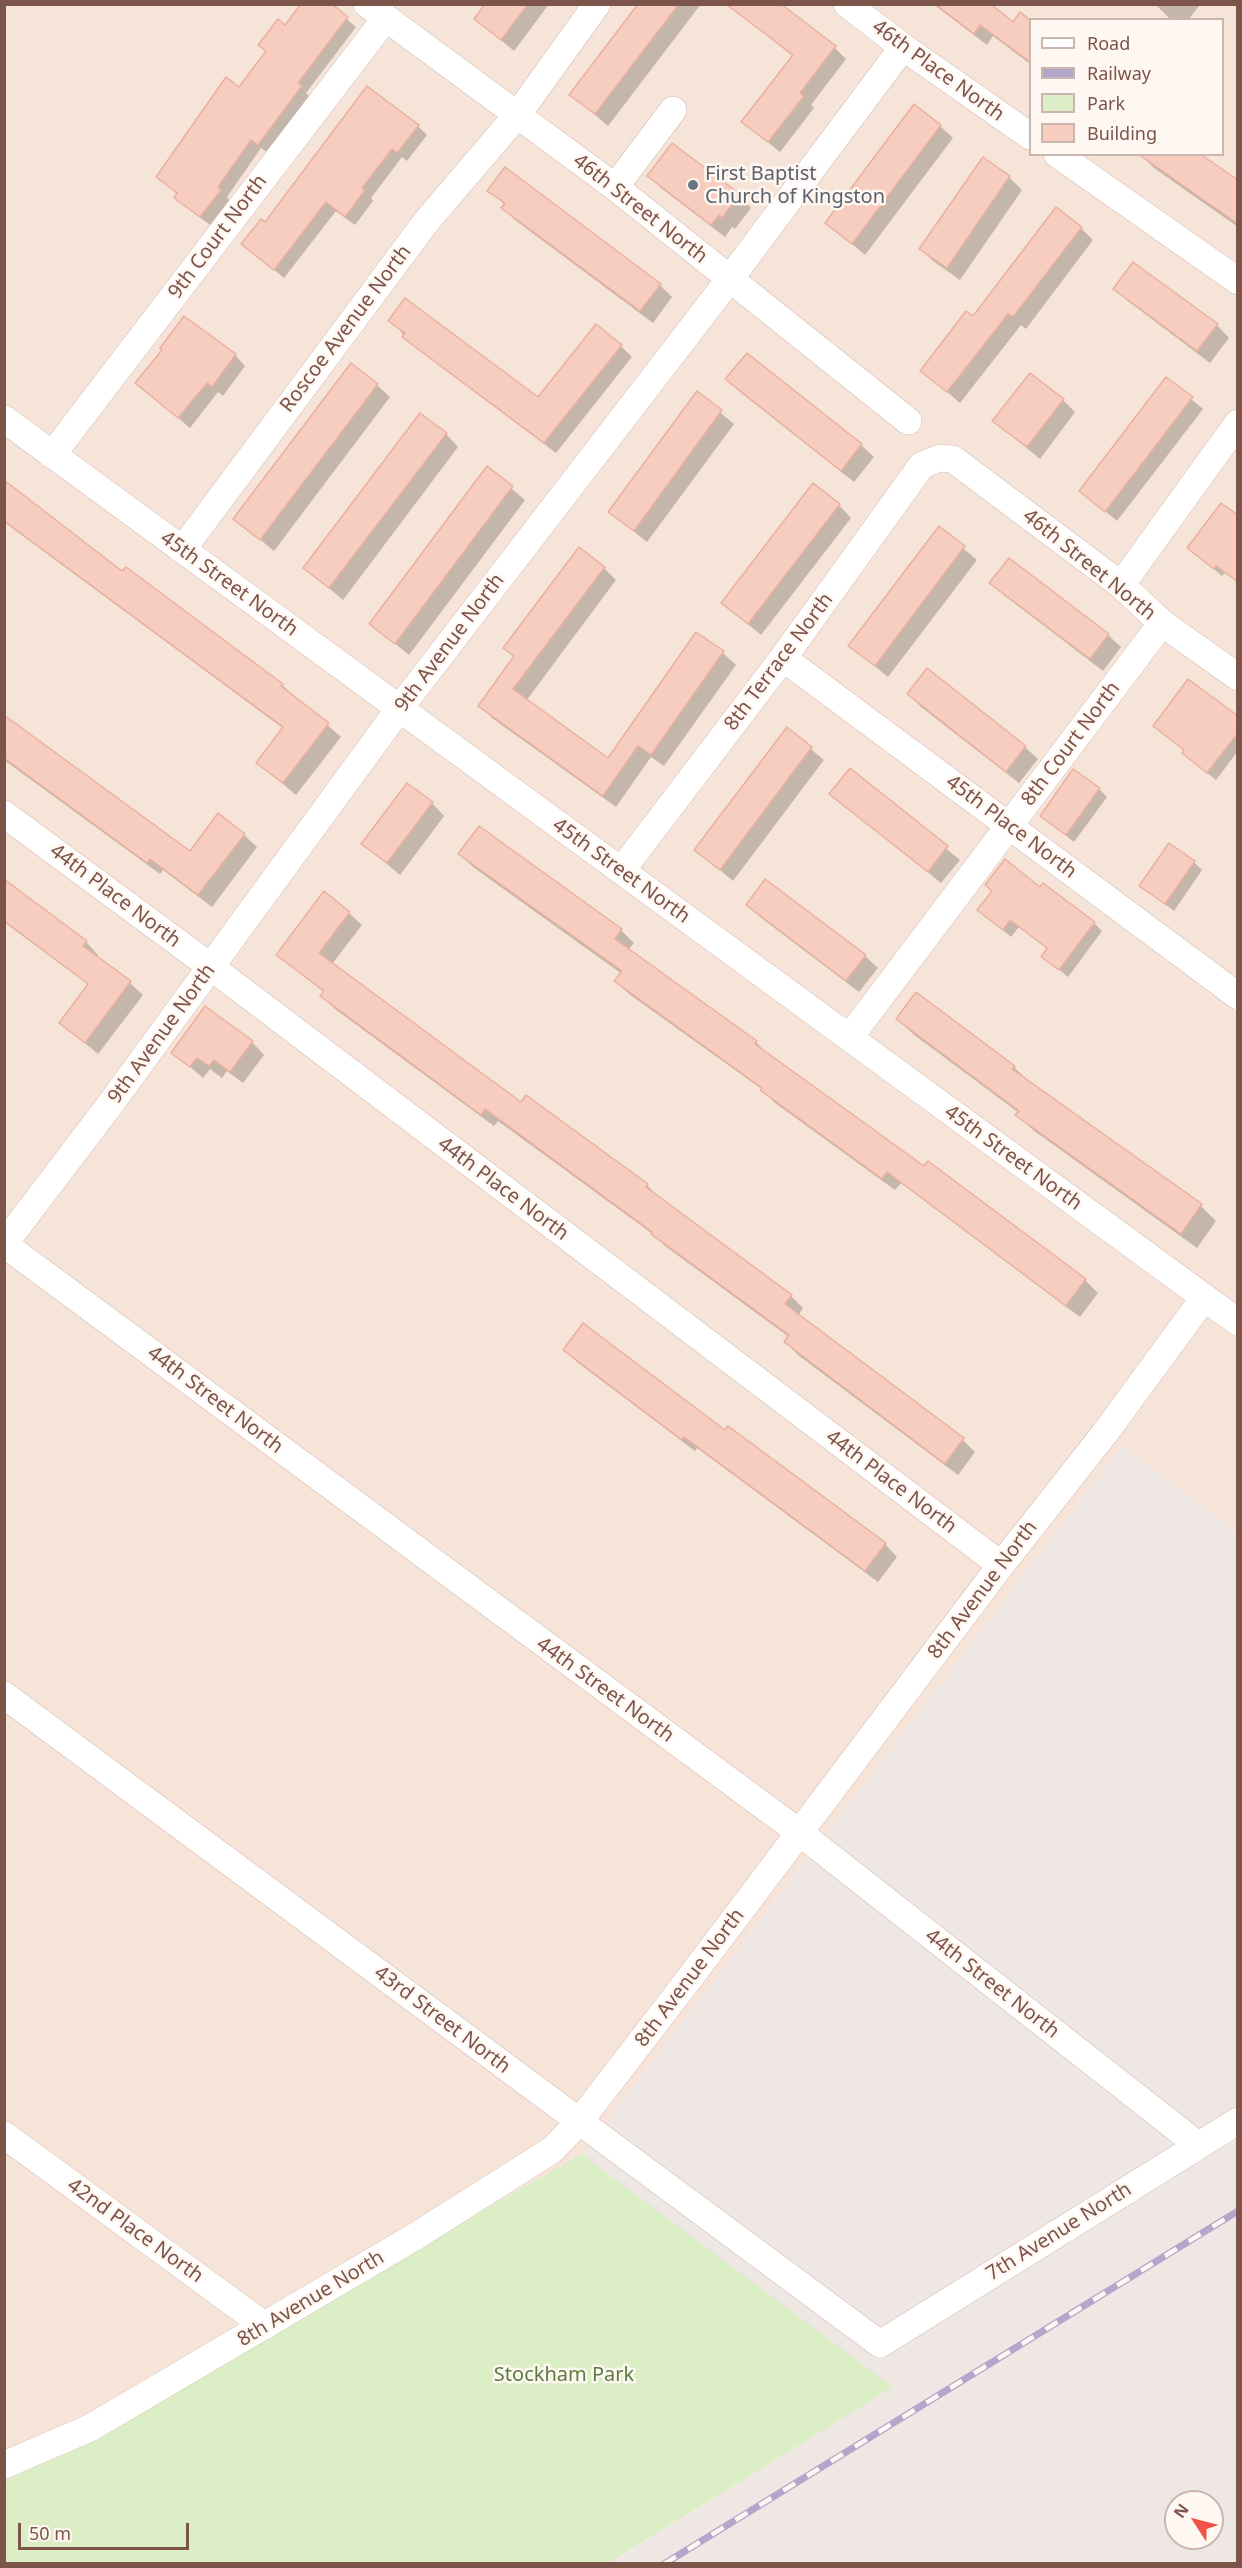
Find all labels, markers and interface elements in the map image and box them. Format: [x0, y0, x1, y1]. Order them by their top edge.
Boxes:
street label: 46th Place North [867, 15, 1009, 127]
legend [1029, 18, 1224, 156]
text: Road [1087, 31, 1130, 55]
text: Railway [1087, 61, 1151, 85]
text: Park [1087, 91, 1125, 115]
text: Building [1087, 121, 1157, 145]
street label: 46th Street North [568, 149, 712, 269]
place label: First Baptist Church of Kingston [705, 162, 885, 209]
street label: 9th Court North [164, 170, 272, 304]
marker: First Baptist Church of Kingston [686, 178, 700, 192]
street label: Roscoe Avenue North [275, 241, 417, 417]
street label: 46th Street North [1018, 504, 1160, 626]
street label: 45th Street North [156, 526, 302, 642]
street label: 9th Avenue North [390, 569, 510, 717]
street label: 8th Terrace North [720, 589, 838, 735]
street label: 8th Court North [1017, 677, 1125, 811]
street label: 45th Place North [941, 770, 1081, 884]
street label: 45th Street North [548, 813, 694, 929]
street label: 44th Place North [45, 839, 185, 953]
street label: 9th Avenue North [103, 959, 221, 1109]
street label: 45th Street North [940, 1100, 1086, 1216]
street label: 44th Place North [433, 1132, 573, 1246]
street label: 44th Street North [142, 1341, 288, 1459]
street label: 44th Place North [821, 1425, 961, 1539]
street label: 8th Avenue North [923, 1516, 1043, 1664]
street label: 44th Street North [532, 1632, 678, 1748]
street label: 8th Avenue North [630, 1904, 750, 2052]
street label: 44th Street North [920, 1924, 1064, 2044]
street label: 43rd Street North [369, 1961, 515, 2079]
street label: 42nd Place North [62, 2174, 208, 2288]
street label: 7th Avenue North [982, 2178, 1136, 2286]
street label: 8th Avenue North [233, 2246, 389, 2352]
park label: Stockham Park [494, 2363, 634, 2387]
north arrow [1164, 2490, 1224, 2550]
text: N [1168, 2499, 1194, 2522]
scale bar [21, 2511, 192, 2549]
text: 50 m [29, 2521, 71, 2545]

